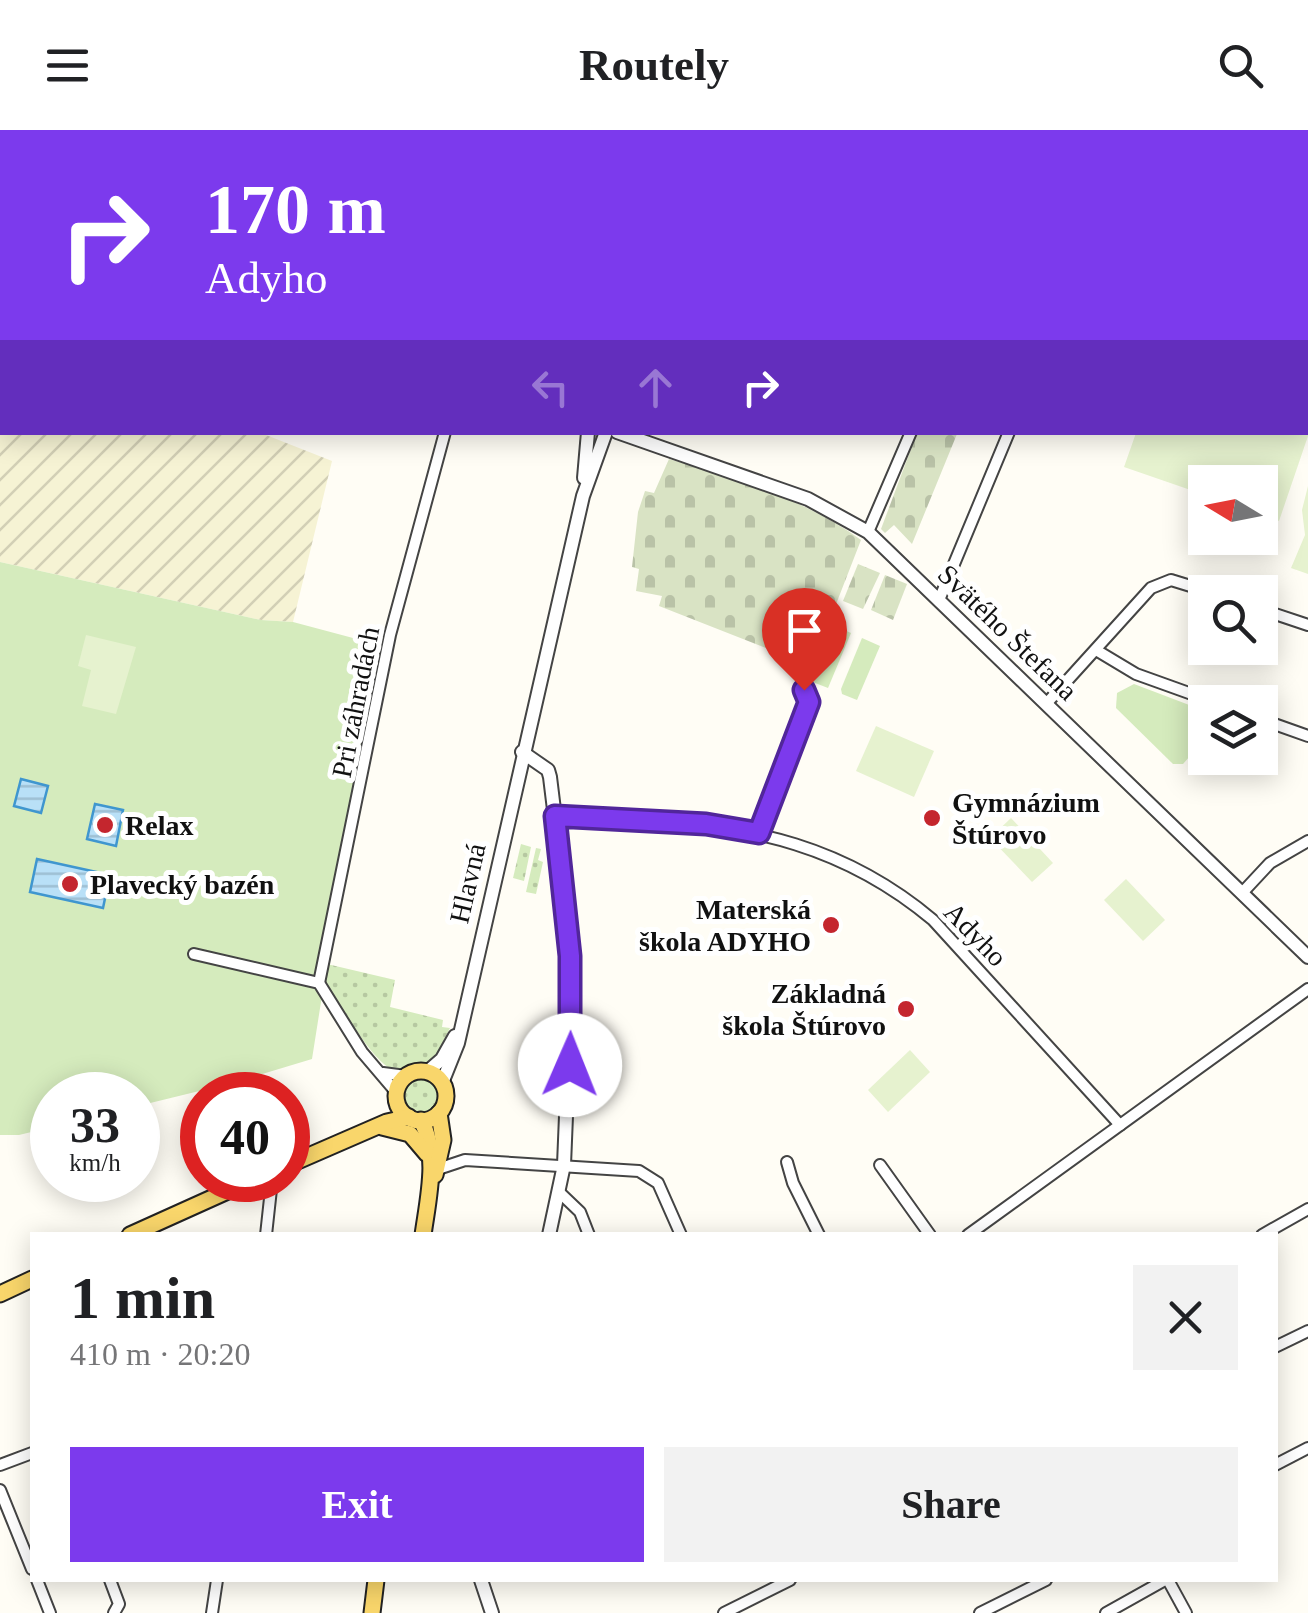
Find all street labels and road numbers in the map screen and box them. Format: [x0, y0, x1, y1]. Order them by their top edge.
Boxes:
street label: Svätého Štefana [932, 558, 1084, 707]
street label: Pri záhradách [326, 624, 385, 780]
street label: Hlavná [443, 840, 492, 926]
street label: Adyho [938, 896, 1013, 973]

